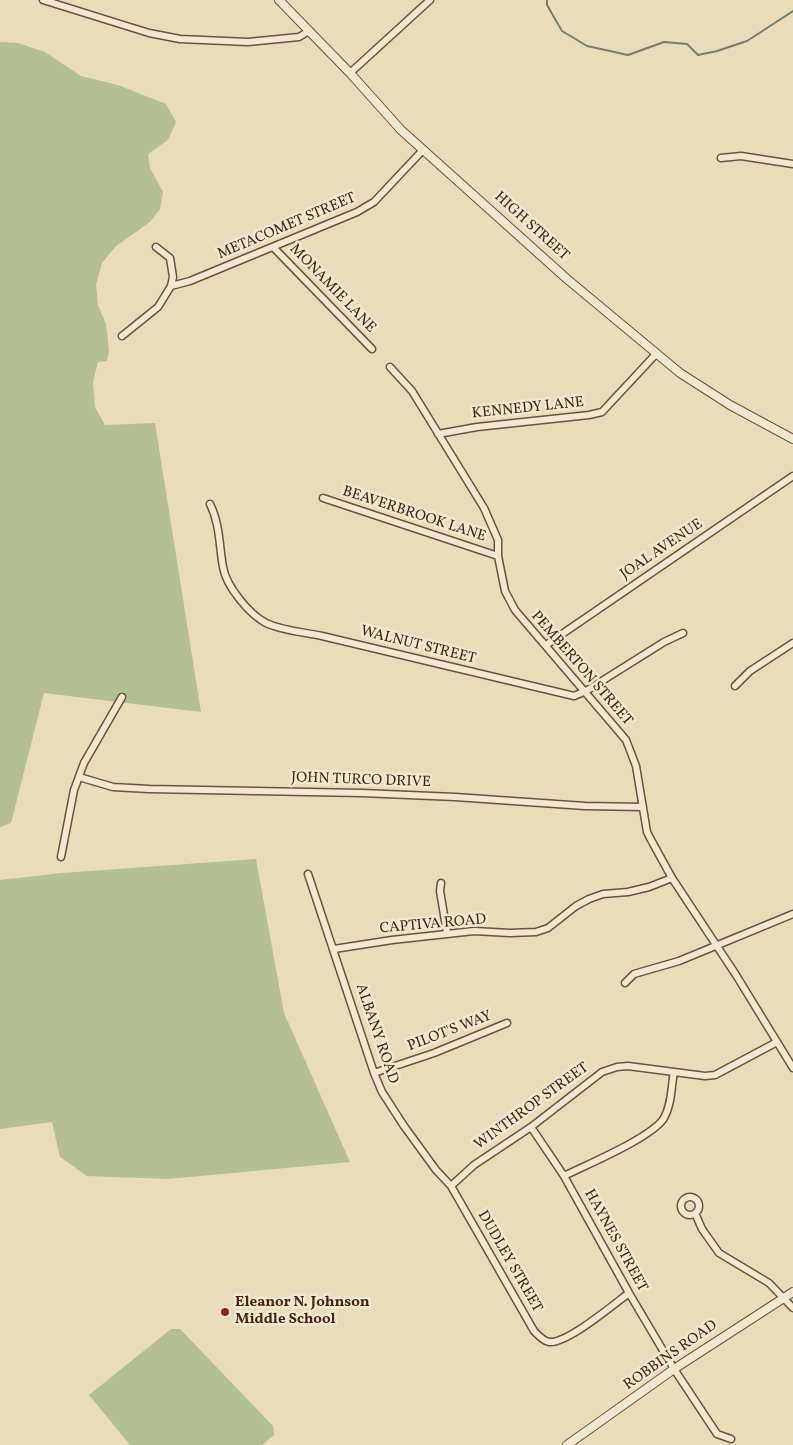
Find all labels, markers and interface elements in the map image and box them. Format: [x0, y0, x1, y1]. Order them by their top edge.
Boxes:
street label: HIGH STREET [490, 189, 572, 265]
street label: METACOMET STREET [215, 190, 359, 264]
street label: MONAMIE LANE [285, 241, 379, 337]
street label: KENNEDY LANE [471, 394, 585, 424]
street label: BEAVERBROOK LANE [340, 483, 488, 547]
street label: JOAL AVENUE [617, 516, 707, 584]
street label: PEMBERTON STREET [526, 608, 636, 730]
street label: WALNUT STREET [358, 623, 478, 669]
street label: JOHN TURCO DRIVE [291, 770, 431, 792]
street label: CAPTIVA ROAD [379, 911, 487, 939]
street label: ALBANY ROAD [350, 982, 402, 1086]
street label: PILOT'S WAY [405, 1008, 495, 1056]
street label: WINTHROP STREET [471, 1059, 593, 1155]
street label: HAYNES STREET [579, 1187, 651, 1295]
street label: DUDLEY STREET [473, 1208, 545, 1316]
place label: Eleanor N. Johnson Middle School [235, 1294, 370, 1329]
marker: Eleanor N. Johnson Middle School [219, 1306, 231, 1318]
street label: ROBBINS ROAD [621, 1317, 721, 1395]

